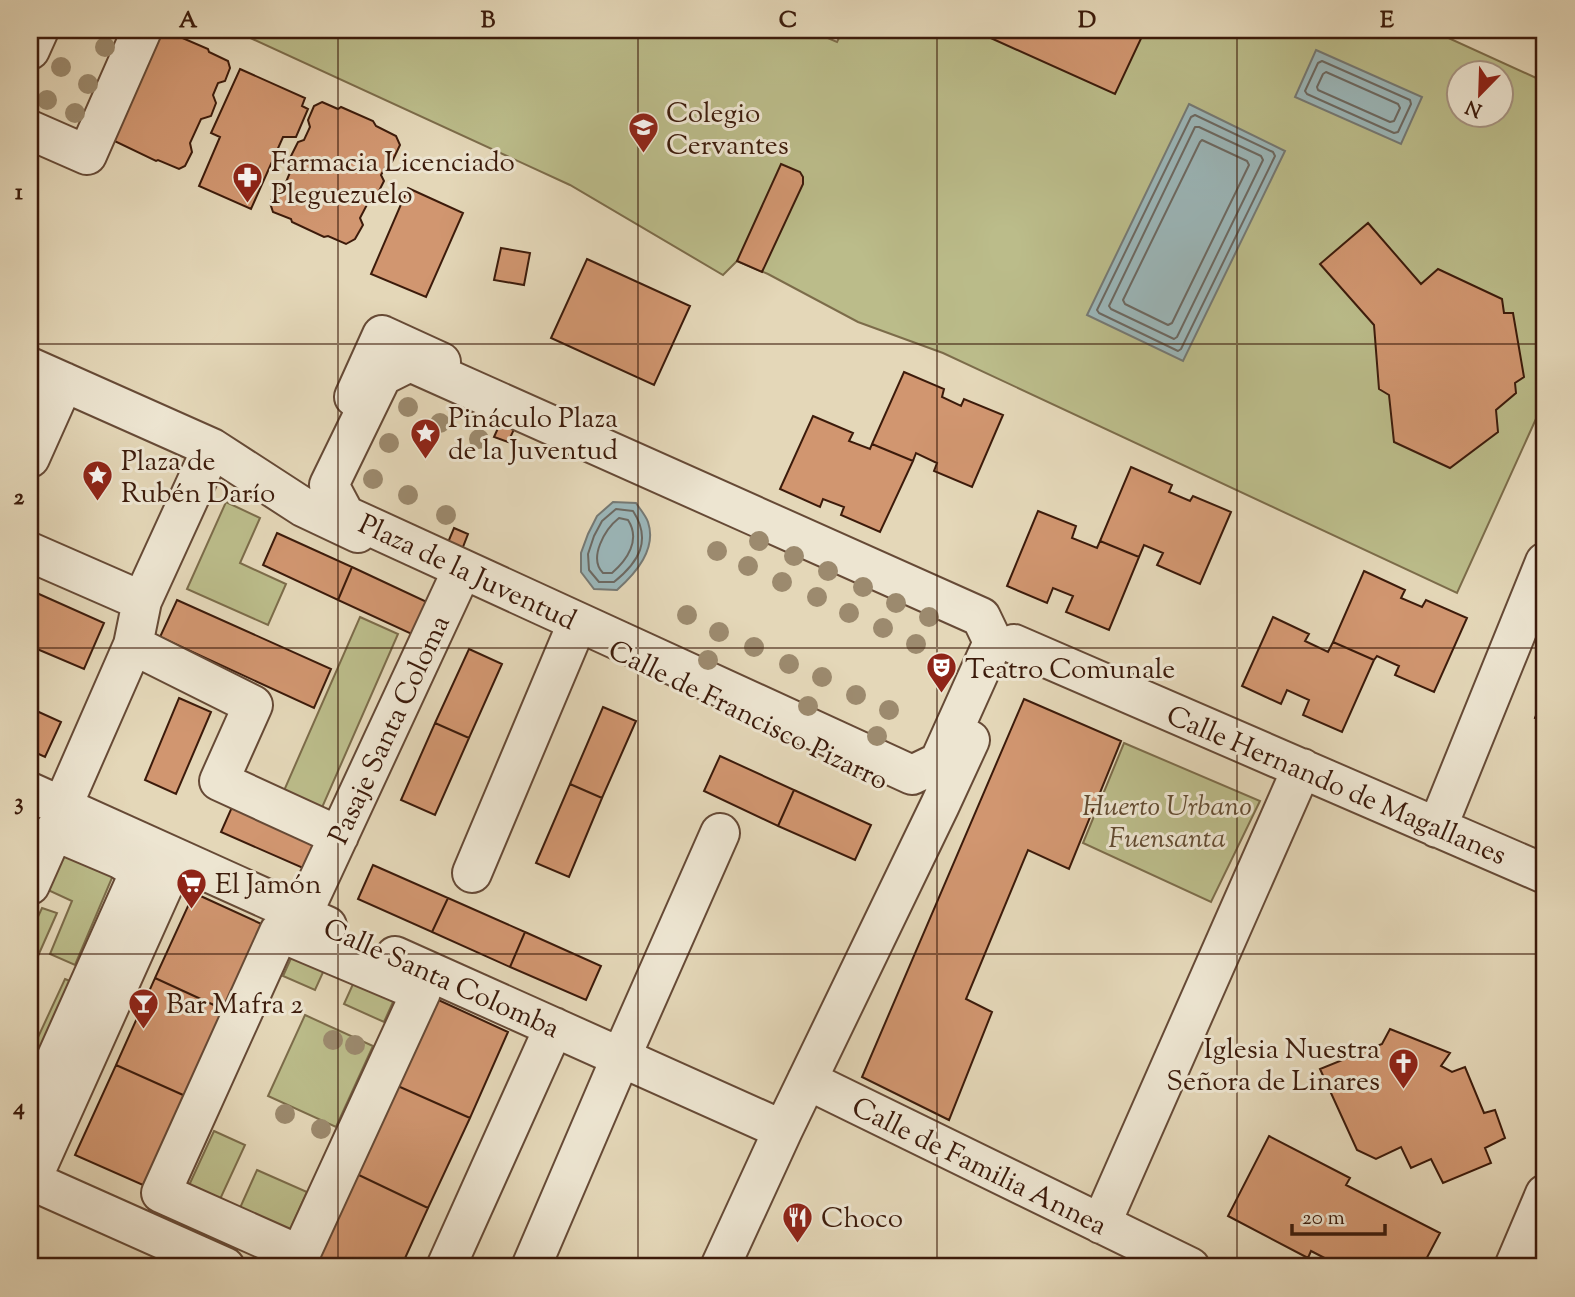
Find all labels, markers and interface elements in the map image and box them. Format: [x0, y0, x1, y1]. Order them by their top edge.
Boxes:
text: A [179, 5, 198, 38]
text: B [481, 5, 496, 38]
text: C [779, 5, 797, 38]
text: D [1078, 5, 1096, 38]
text: E [1380, 5, 1394, 38]
north arrow [1446, 60, 1516, 130]
text: N [1462, 92, 1487, 123]
place label: Colegio Cervantes [666, 95, 789, 167]
school or university icon: Colegio Cervantes [626, 111, 660, 155]
place label: Farmacia Licenciado Pleguezuelo [271, 144, 515, 216]
pharmacy icon: Farmacia Licenciado Pleguezuelo [231, 160, 265, 204]
text: 1 [15, 177, 23, 210]
place label: Pináculo Plaza de la Juventud [448, 400, 618, 472]
place icon: Pináculo Plaza de la Juventud [408, 416, 442, 460]
place label: Plaza de Rubén Darío [121, 443, 275, 515]
place icon: Plaza de Rubén Darío [81, 459, 115, 503]
text: 2 [14, 482, 25, 515]
street label: Plaza de la Juventud [351, 506, 582, 642]
street label: Pasaje Santa Coloma [320, 609, 461, 852]
street label: Calle de Francisco Pizarro [601, 631, 894, 802]
theatre icon: Teatro Comunale [925, 651, 959, 695]
place label: Teatro Comunale [965, 651, 1175, 691]
street label: Calle Hernando de Magallanes [1160, 697, 1512, 877]
text: 3 [14, 787, 24, 820]
park label: Huerto Urbano Fuensanta [1082, 788, 1252, 860]
supermarket icon: El Jamón [175, 866, 209, 910]
place label: El Jamón [215, 866, 321, 906]
street label: Calle Santa Colomba [316, 910, 565, 1050]
bar icon: Bar Mafra 2 [126, 986, 160, 1030]
place label: Bar Mafra 2 [166, 986, 303, 1026]
place label: Iglesia Nuestra Señora de Linares [1166, 1031, 1380, 1103]
church icon: Iglesia Nuestra Señora de Linares [1386, 1047, 1420, 1091]
street label: Calle de Familia Annea [844, 1089, 1113, 1247]
text: 4 [12, 1092, 25, 1125]
scale bar [1292, 1192, 1384, 1236]
restaurant icon: Choco [781, 1200, 815, 1244]
place label: Choco [821, 1200, 903, 1240]
text: 20 m [1302, 1204, 1345, 1234]

